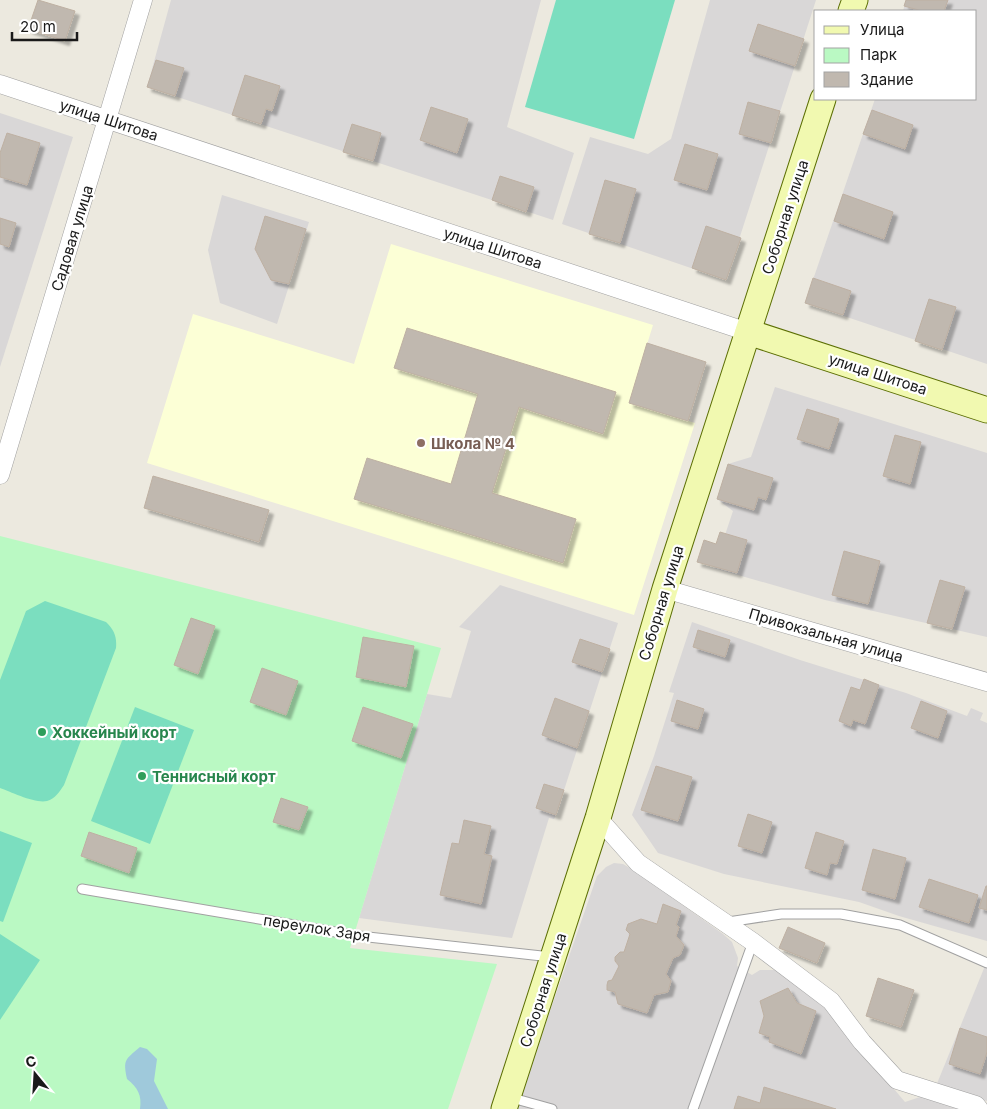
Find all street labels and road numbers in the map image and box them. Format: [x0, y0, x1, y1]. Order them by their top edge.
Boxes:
street label: улица Шитова [57, 95, 161, 145]
street label: Соборная улица [758, 157, 812, 277]
street label: Садовая улица [47, 183, 97, 293]
street label: улица Шитова [441, 223, 545, 273]
street label: улица Шитова [826, 349, 930, 399]
street label: Соборная улица [634, 543, 688, 663]
street label: Привокзальная улица [747, 604, 905, 666]
street label: переулок Заря [262, 910, 372, 946]
street label: Соборная улица [516, 930, 570, 1050]

